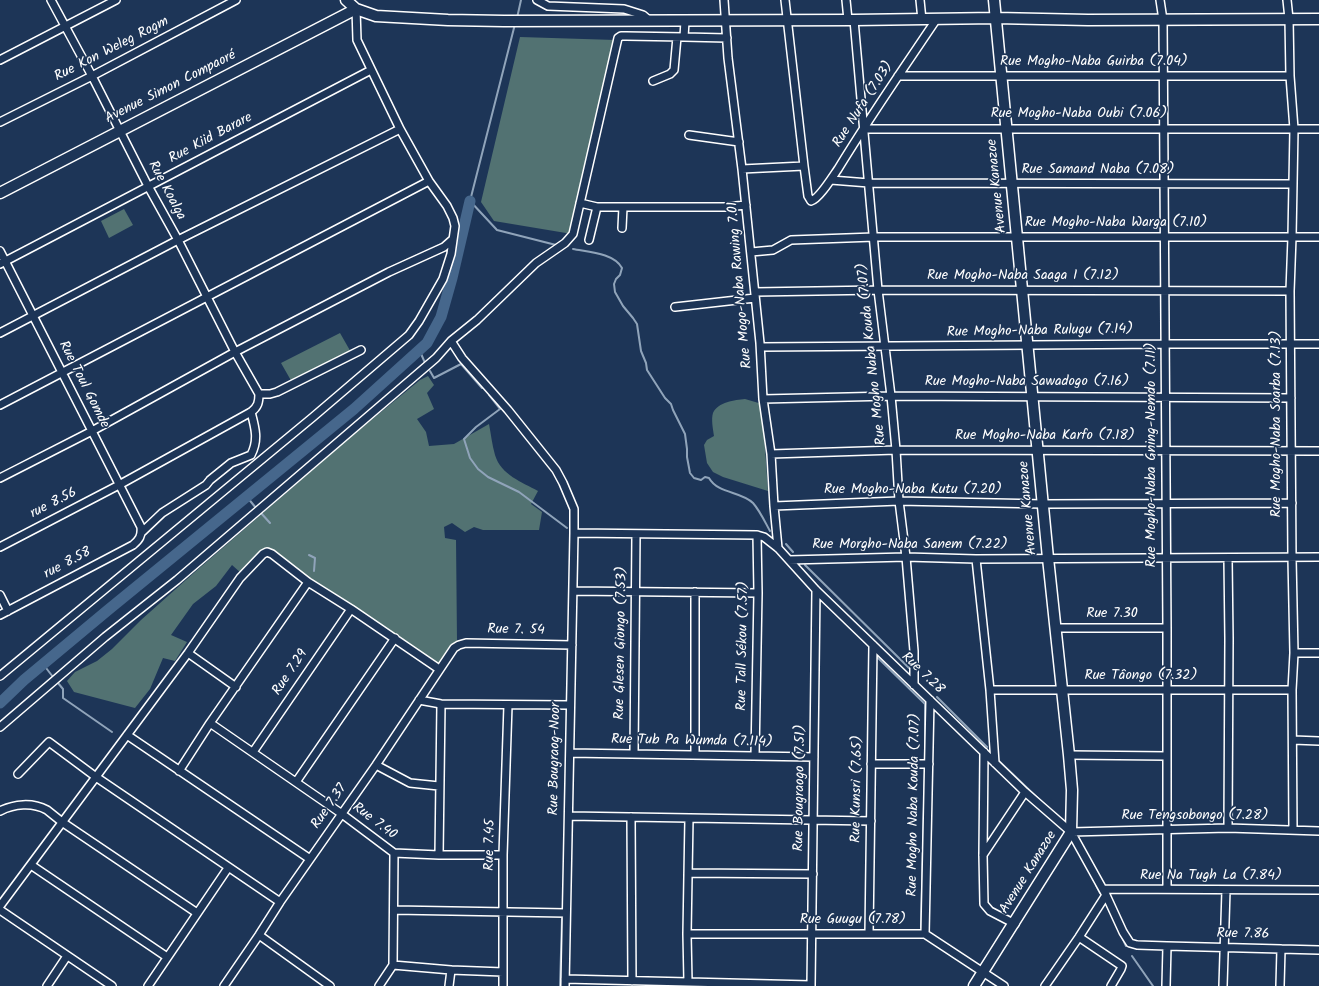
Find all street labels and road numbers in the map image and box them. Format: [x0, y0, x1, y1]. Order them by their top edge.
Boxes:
street label: Rue Kon Weleg Rogm [52, 14, 172, 86]
street label: Avenue Simon Compaoré [103, 48, 239, 128]
street label: Rue Mogho-Naba Guirba (7.04) [1000, 55, 1188, 71]
street label: Rue Nufa (7.03) [830, 59, 898, 151]
street label: Rue Mogho-Naba Oubi (7.06) [991, 107, 1167, 123]
street label: Rue Kiid Barare [166, 110, 256, 168]
street label: Avenue Kanazoe [985, 138, 1011, 234]
street label: Rue Koalga [143, 159, 189, 223]
street label: Rue Samand Naba (7.08) [1021, 163, 1175, 179]
street label: Rue Mogo-Naba Rawing 7.01 [725, 201, 757, 369]
street label: Rue Mogho-Naba Warga (7.10) [1025, 216, 1207, 232]
street label: Rue Mogho Naba Kouda (7.07) [855, 262, 891, 446]
street label: Rue Mogho-Naba Saaga I (7.12) [927, 269, 1119, 285]
street label: Rue Mogho-Naba Rulugu (7.14) [947, 322, 1133, 342]
street label: Rue Mogho-Naba Soarba (7.13) [1270, 330, 1286, 518]
street label: Rue Toul Gomde [54, 339, 112, 431]
street label: Rue Mogho-Naba Gning-Nemdo (7.11) [1145, 343, 1161, 567]
street label: Rue Mogho-Naba Sawadogo (7.16) [925, 375, 1129, 391]
street label: Rue Mogho-Naba Karfo (7.18) [955, 429, 1135, 445]
street label: Avenue Kanazoe [1017, 460, 1041, 556]
street label: Rue Mogho-Naba Kutu (7.20) [824, 483, 1002, 499]
street label: rue 8.56 [28, 485, 80, 523]
street label: Rue Morgho-Naba Sanem (7.22) [812, 538, 1008, 554]
street label: rue 8.58 [42, 545, 94, 583]
street label: Rue Glesen Giongo (7.53) [612, 566, 632, 720]
street label: Rue Tall Sékou (7.57) [734, 581, 754, 711]
street label: Rue 7.30 [1086, 607, 1138, 623]
street label: Rue 7. 54 [487, 622, 545, 640]
street label: Rue 7.29 [270, 647, 312, 699]
street label: Rue 7.28 [897, 649, 947, 699]
street label: Rue Tâongo (7.32) [1084, 669, 1198, 685]
street label: Rue Bougraog-Noor [547, 702, 565, 816]
street label: Rue Mogho Naba Kouda (7.07) [905, 713, 925, 897]
street label: Rue Bougraogo (7.51) [791, 724, 811, 852]
street label: Rue Tub Pa Wumda (7.114) [611, 732, 773, 752]
street label: Rue Kunsri (7.65) [849, 735, 867, 843]
street label: Rue 7.37 [308, 781, 352, 833]
street label: Rue 7.40 [348, 800, 400, 844]
street label: Rue Tengsobongo (7.28) [1122, 809, 1268, 825]
street label: Rue 7.45 [482, 819, 500, 871]
street label: Avenue Kanazoe [997, 828, 1061, 918]
street label: Rue Na Tugh La (7.84) [1140, 869, 1282, 885]
street label: Rue Guugu (7.78) [800, 913, 906, 929]
street label: Rue 7.86 [1216, 926, 1270, 944]

